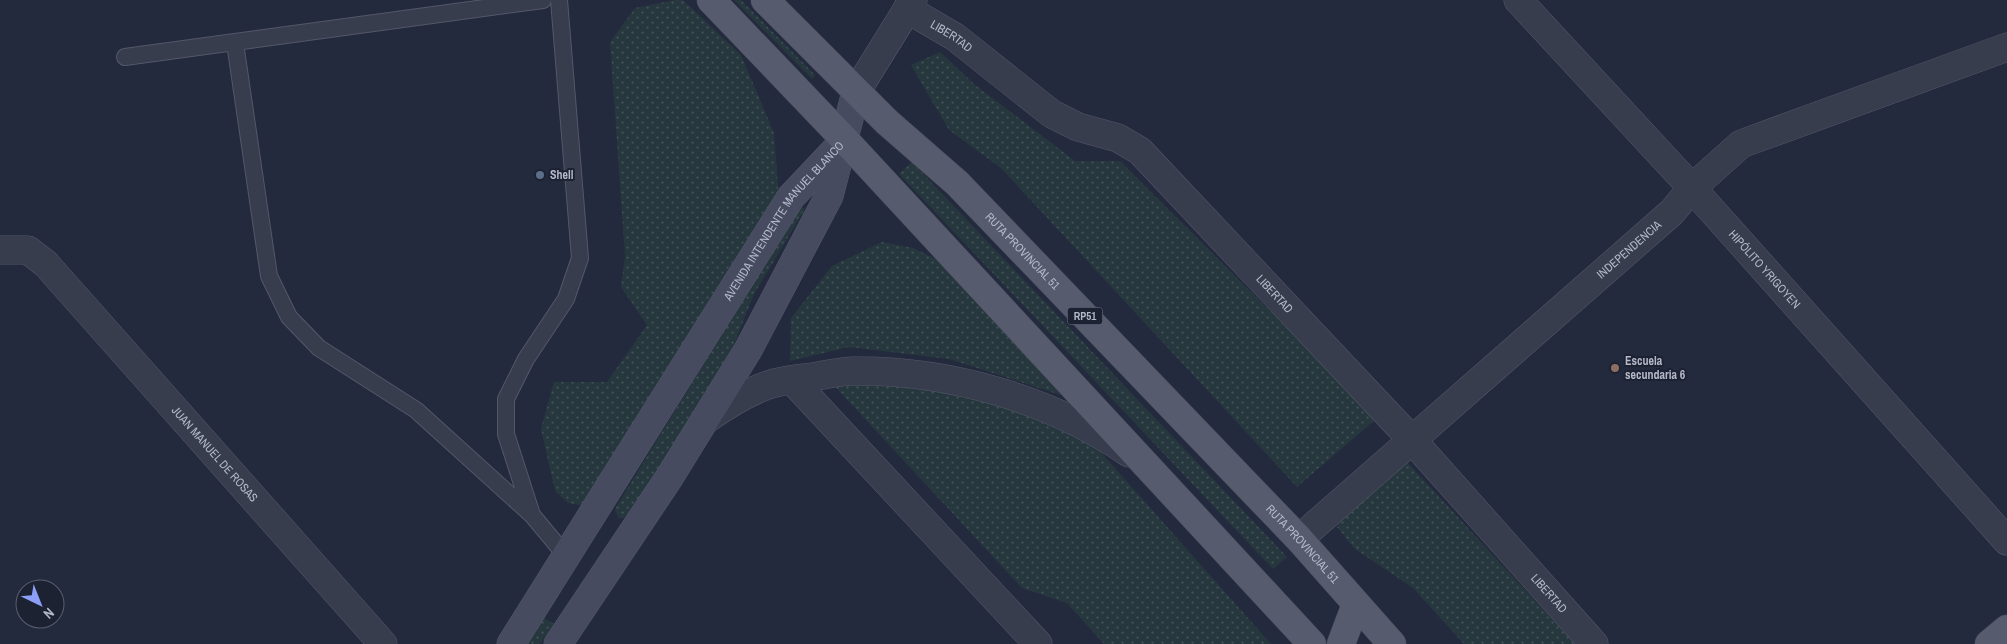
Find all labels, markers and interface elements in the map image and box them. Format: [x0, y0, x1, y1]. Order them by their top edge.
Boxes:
street label: LIBERTAD [927, 16, 976, 56]
street label: AVENIDA INTENDENTE MANUEL BLANCO [720, 138, 848, 304]
place label: Shell [550, 167, 574, 183]
marker: Shell [534, 169, 546, 181]
street label: RUTA PROVINCIAL 51 [982, 209, 1064, 294]
street label: INDEPENDENCIA [1593, 217, 1665, 282]
street label: HIPÓLITO YRIGOYEN [1725, 226, 1804, 312]
street label: LIBERTAD [1253, 271, 1297, 317]
road number: RP51 [1068, 308, 1102, 324]
place label: Escuela secundaria 6 [1625, 353, 1686, 383]
marker: Escuela secundaria 6 [1609, 362, 1621, 374]
street label: JUAN MANUEL DE ROSAS [168, 403, 262, 506]
street label: RUTA PROVINCIAL 51 [1262, 501, 1343, 587]
street label: LIBERTAD [1527, 570, 1571, 616]
north arrow [15, 579, 65, 629]
text: N [40, 604, 58, 623]

